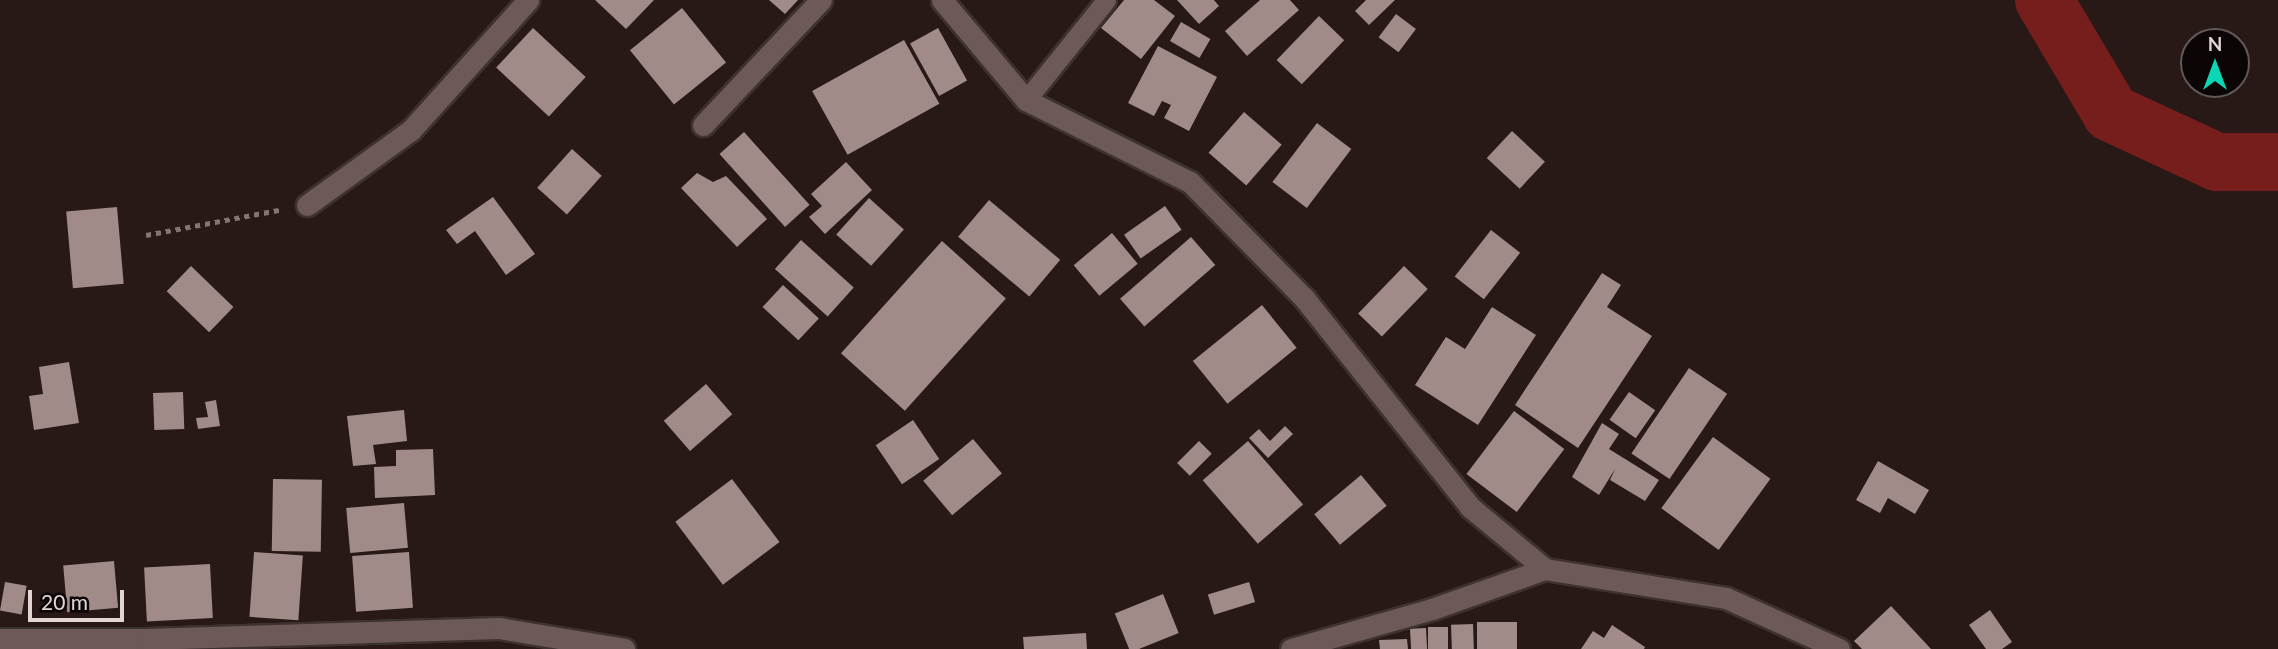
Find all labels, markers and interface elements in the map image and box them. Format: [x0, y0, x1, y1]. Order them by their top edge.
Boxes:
north arrow [2180, 28, 2250, 98]
text: N [2208, 32, 2222, 55]
scale bar [32, 576, 128, 620]
text: 20 m [41, 589, 88, 614]

